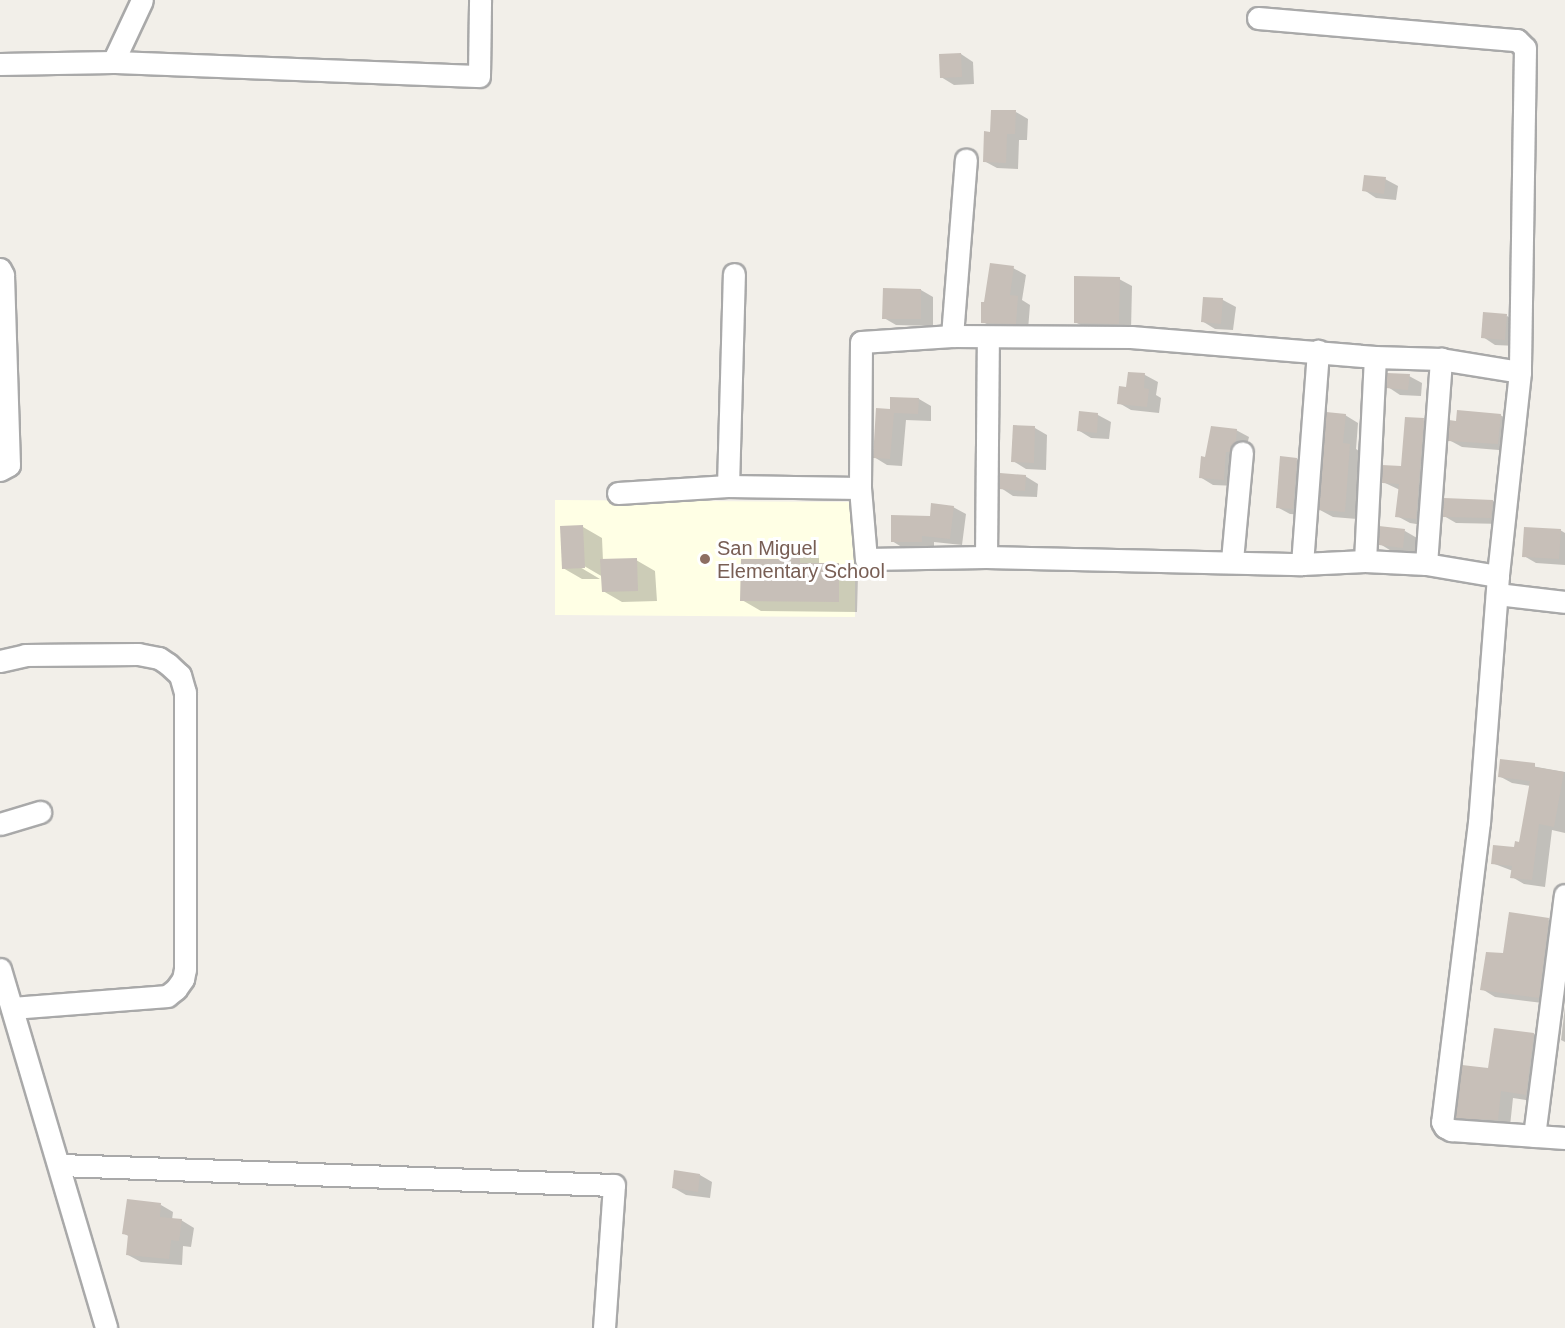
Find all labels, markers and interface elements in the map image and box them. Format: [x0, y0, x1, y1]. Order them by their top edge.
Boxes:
place label: San Miguel Elementary School [717, 536, 885, 583]
marker: San Miguel Elementary School [698, 552, 712, 566]

